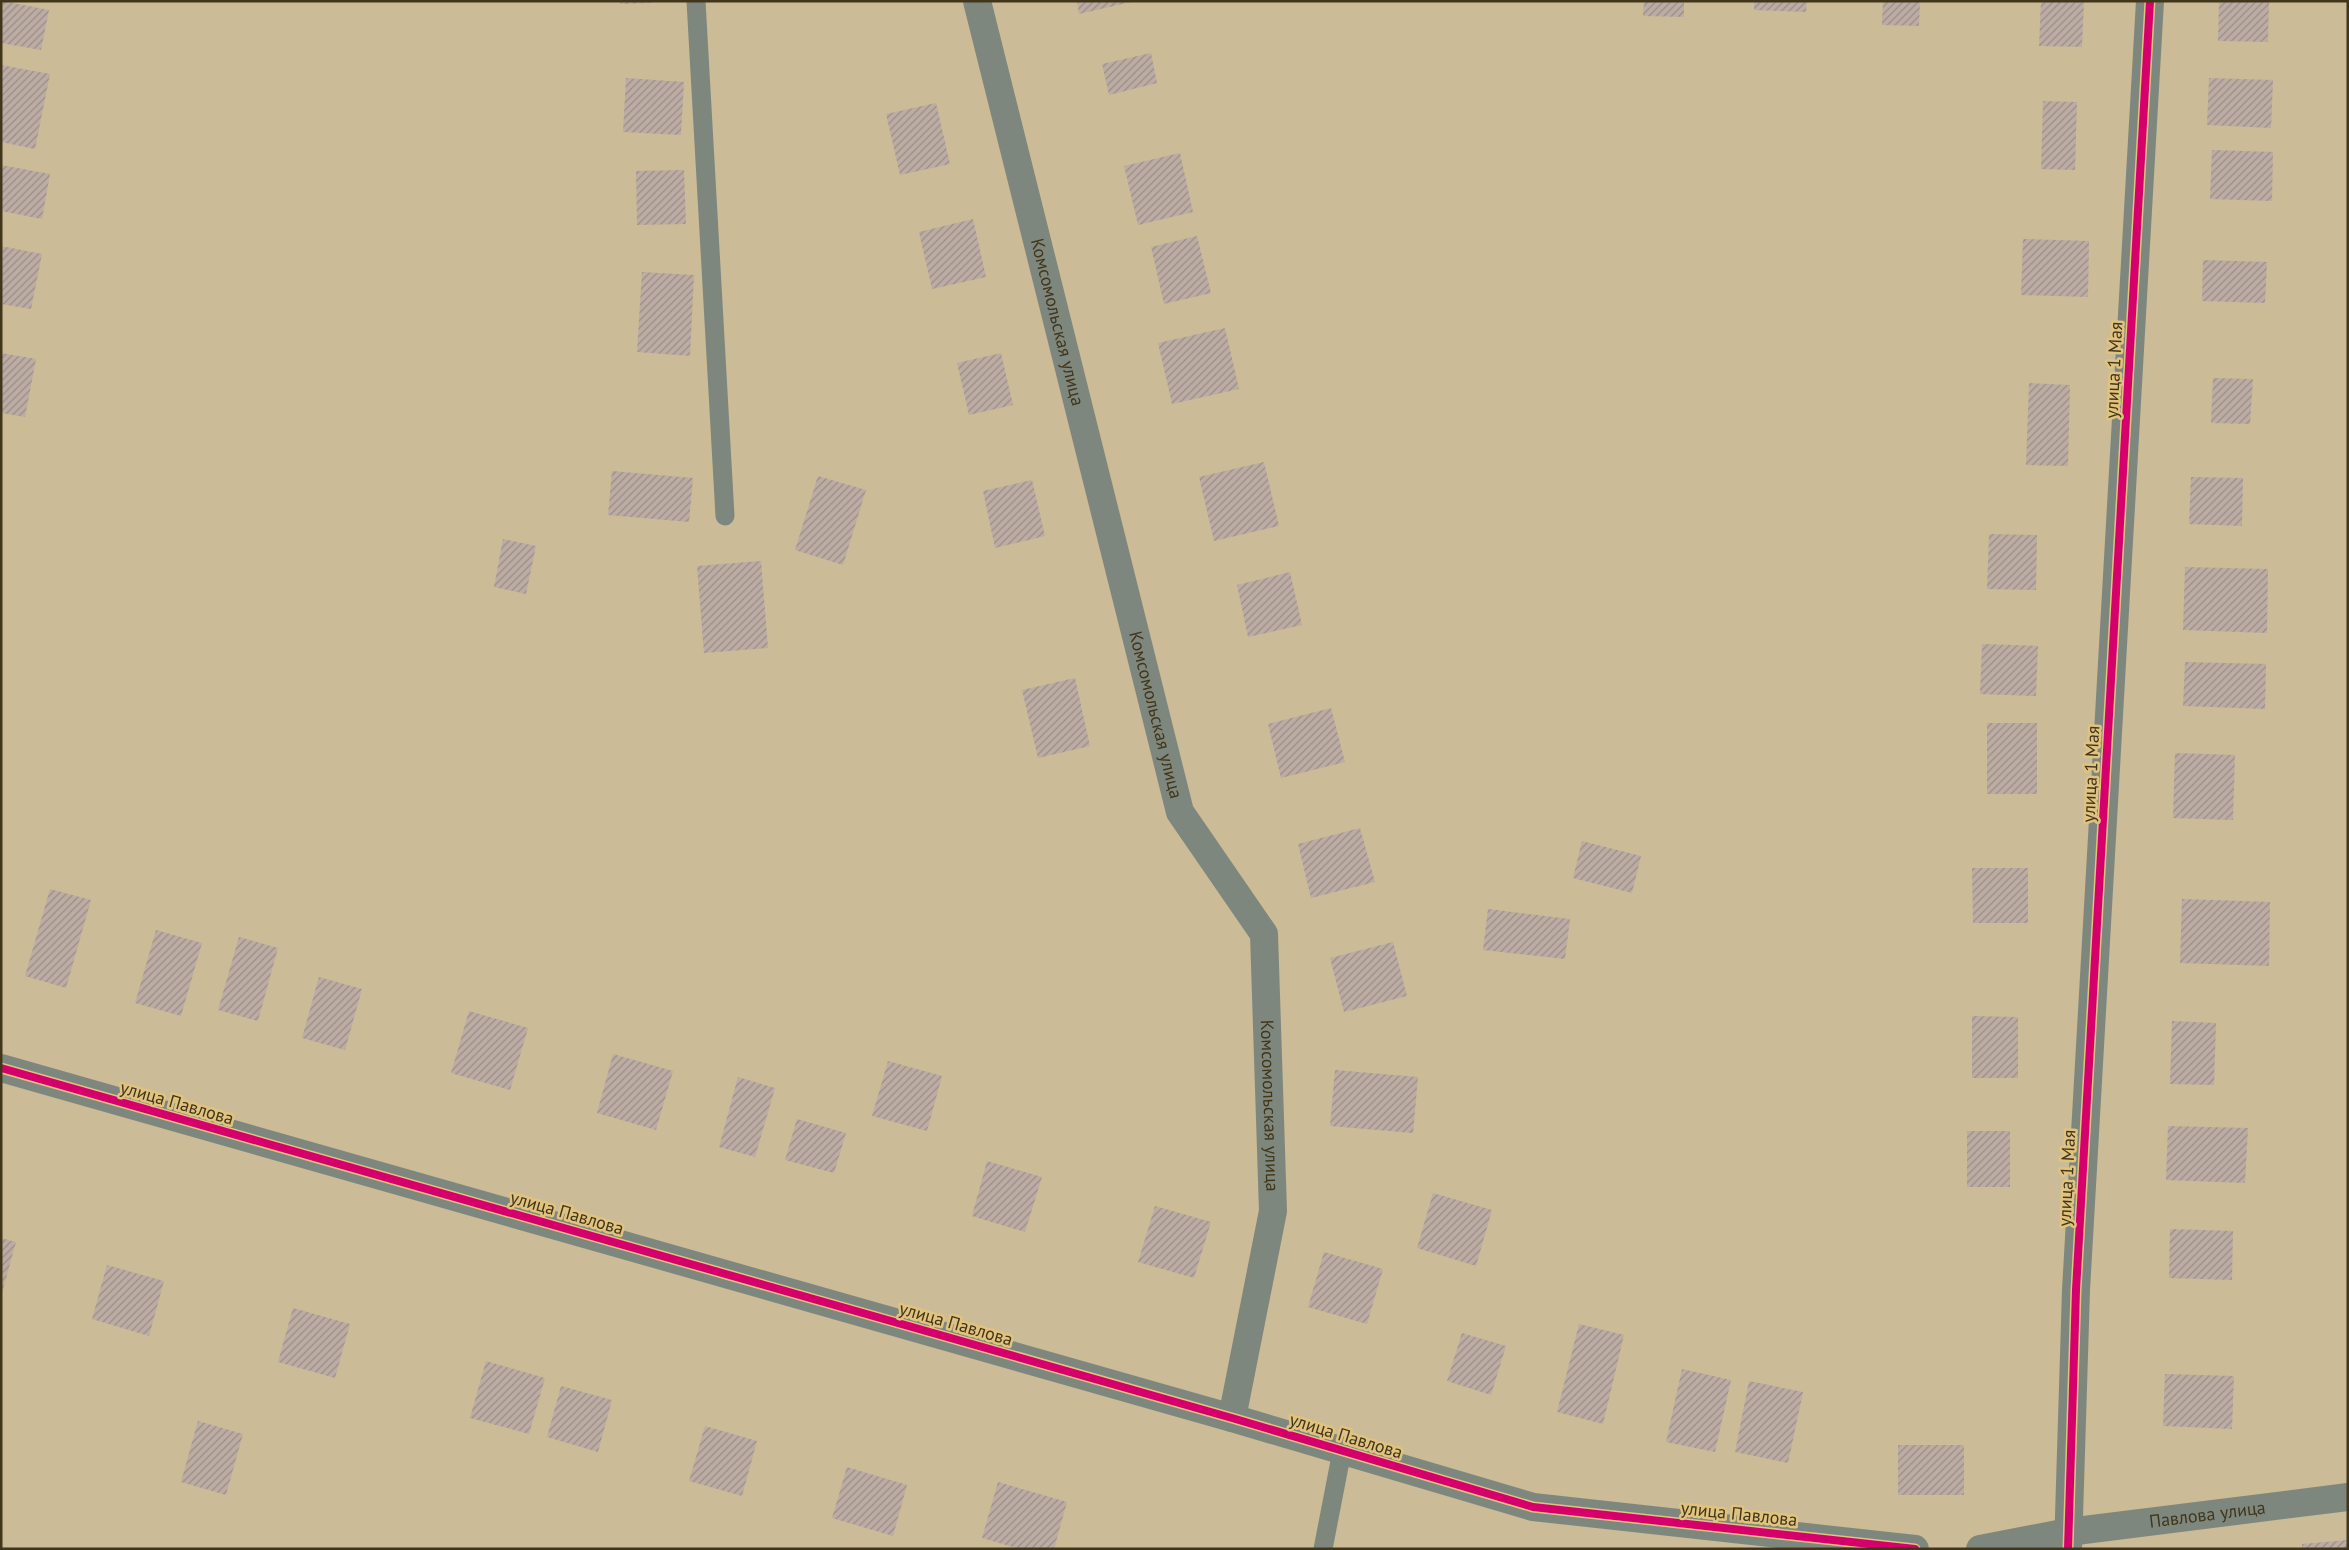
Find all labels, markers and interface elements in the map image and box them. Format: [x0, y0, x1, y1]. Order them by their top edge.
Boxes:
street label: Комсомольская улица [1026, 236, 1090, 408]
street label: улица 1 Мая [2099, 321, 2128, 419]
street label: Комсомольская улица [1124, 629, 1188, 801]
street label: улица 1 Мая [2076, 725, 2105, 823]
street label: Комсомольская улица [1256, 1020, 1284, 1192]
street label: улица Павлова [118, 1075, 237, 1130]
street label: улица 1 Мая [2052, 1129, 2081, 1227]
street label: улица Павлова [508, 1185, 627, 1240]
street label: улица Павлова [897, 1296, 1016, 1351]
street label: улица Павлова [1287, 1407, 1405, 1464]
street label: Павлова улица [2148, 1495, 2267, 1533]
street label: улица Павлова [1680, 1496, 1798, 1531]

